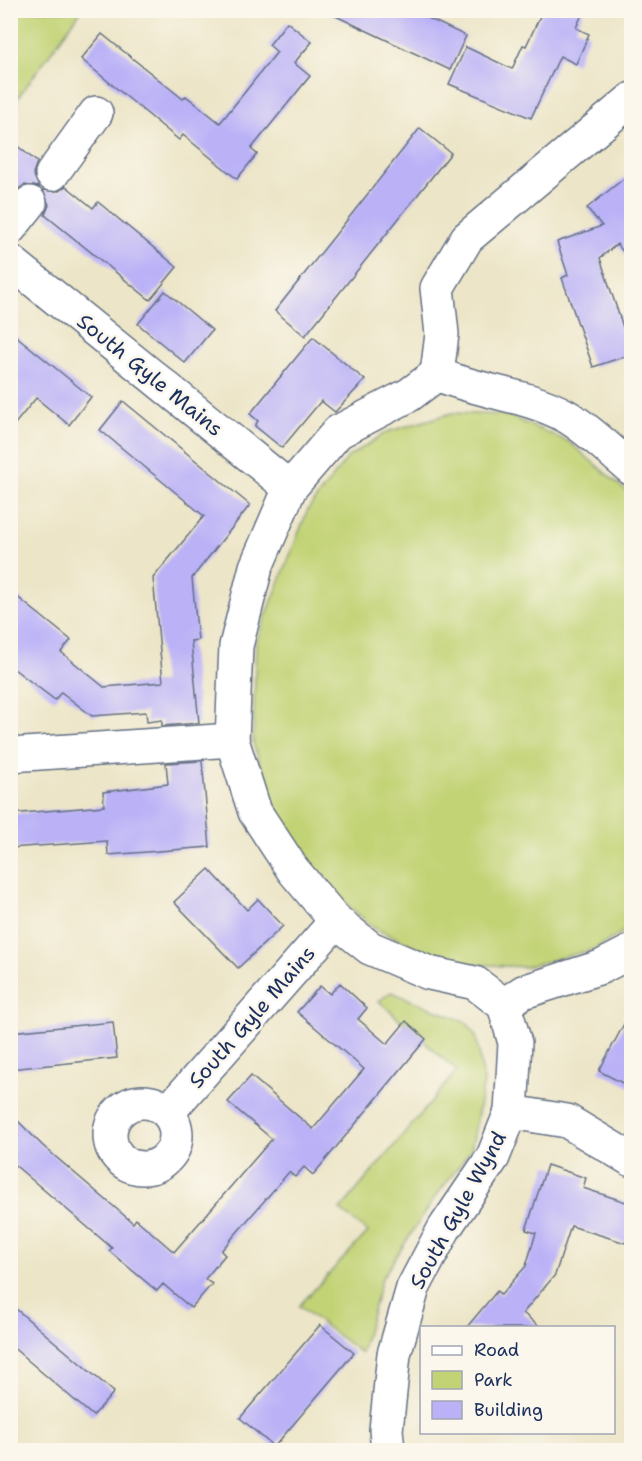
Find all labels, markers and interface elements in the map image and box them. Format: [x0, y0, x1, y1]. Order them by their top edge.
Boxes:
street label: South Gyle Mains [71, 307, 229, 443]
street label: South Gyle Mains [182, 940, 322, 1094]
street label: South Gyle Wynd [403, 1126, 513, 1294]
legend [420, 1326, 615, 1434]
text: Road [474, 1338, 519, 1362]
text: Park [474, 1368, 513, 1392]
text: Building [474, 1398, 543, 1422]

